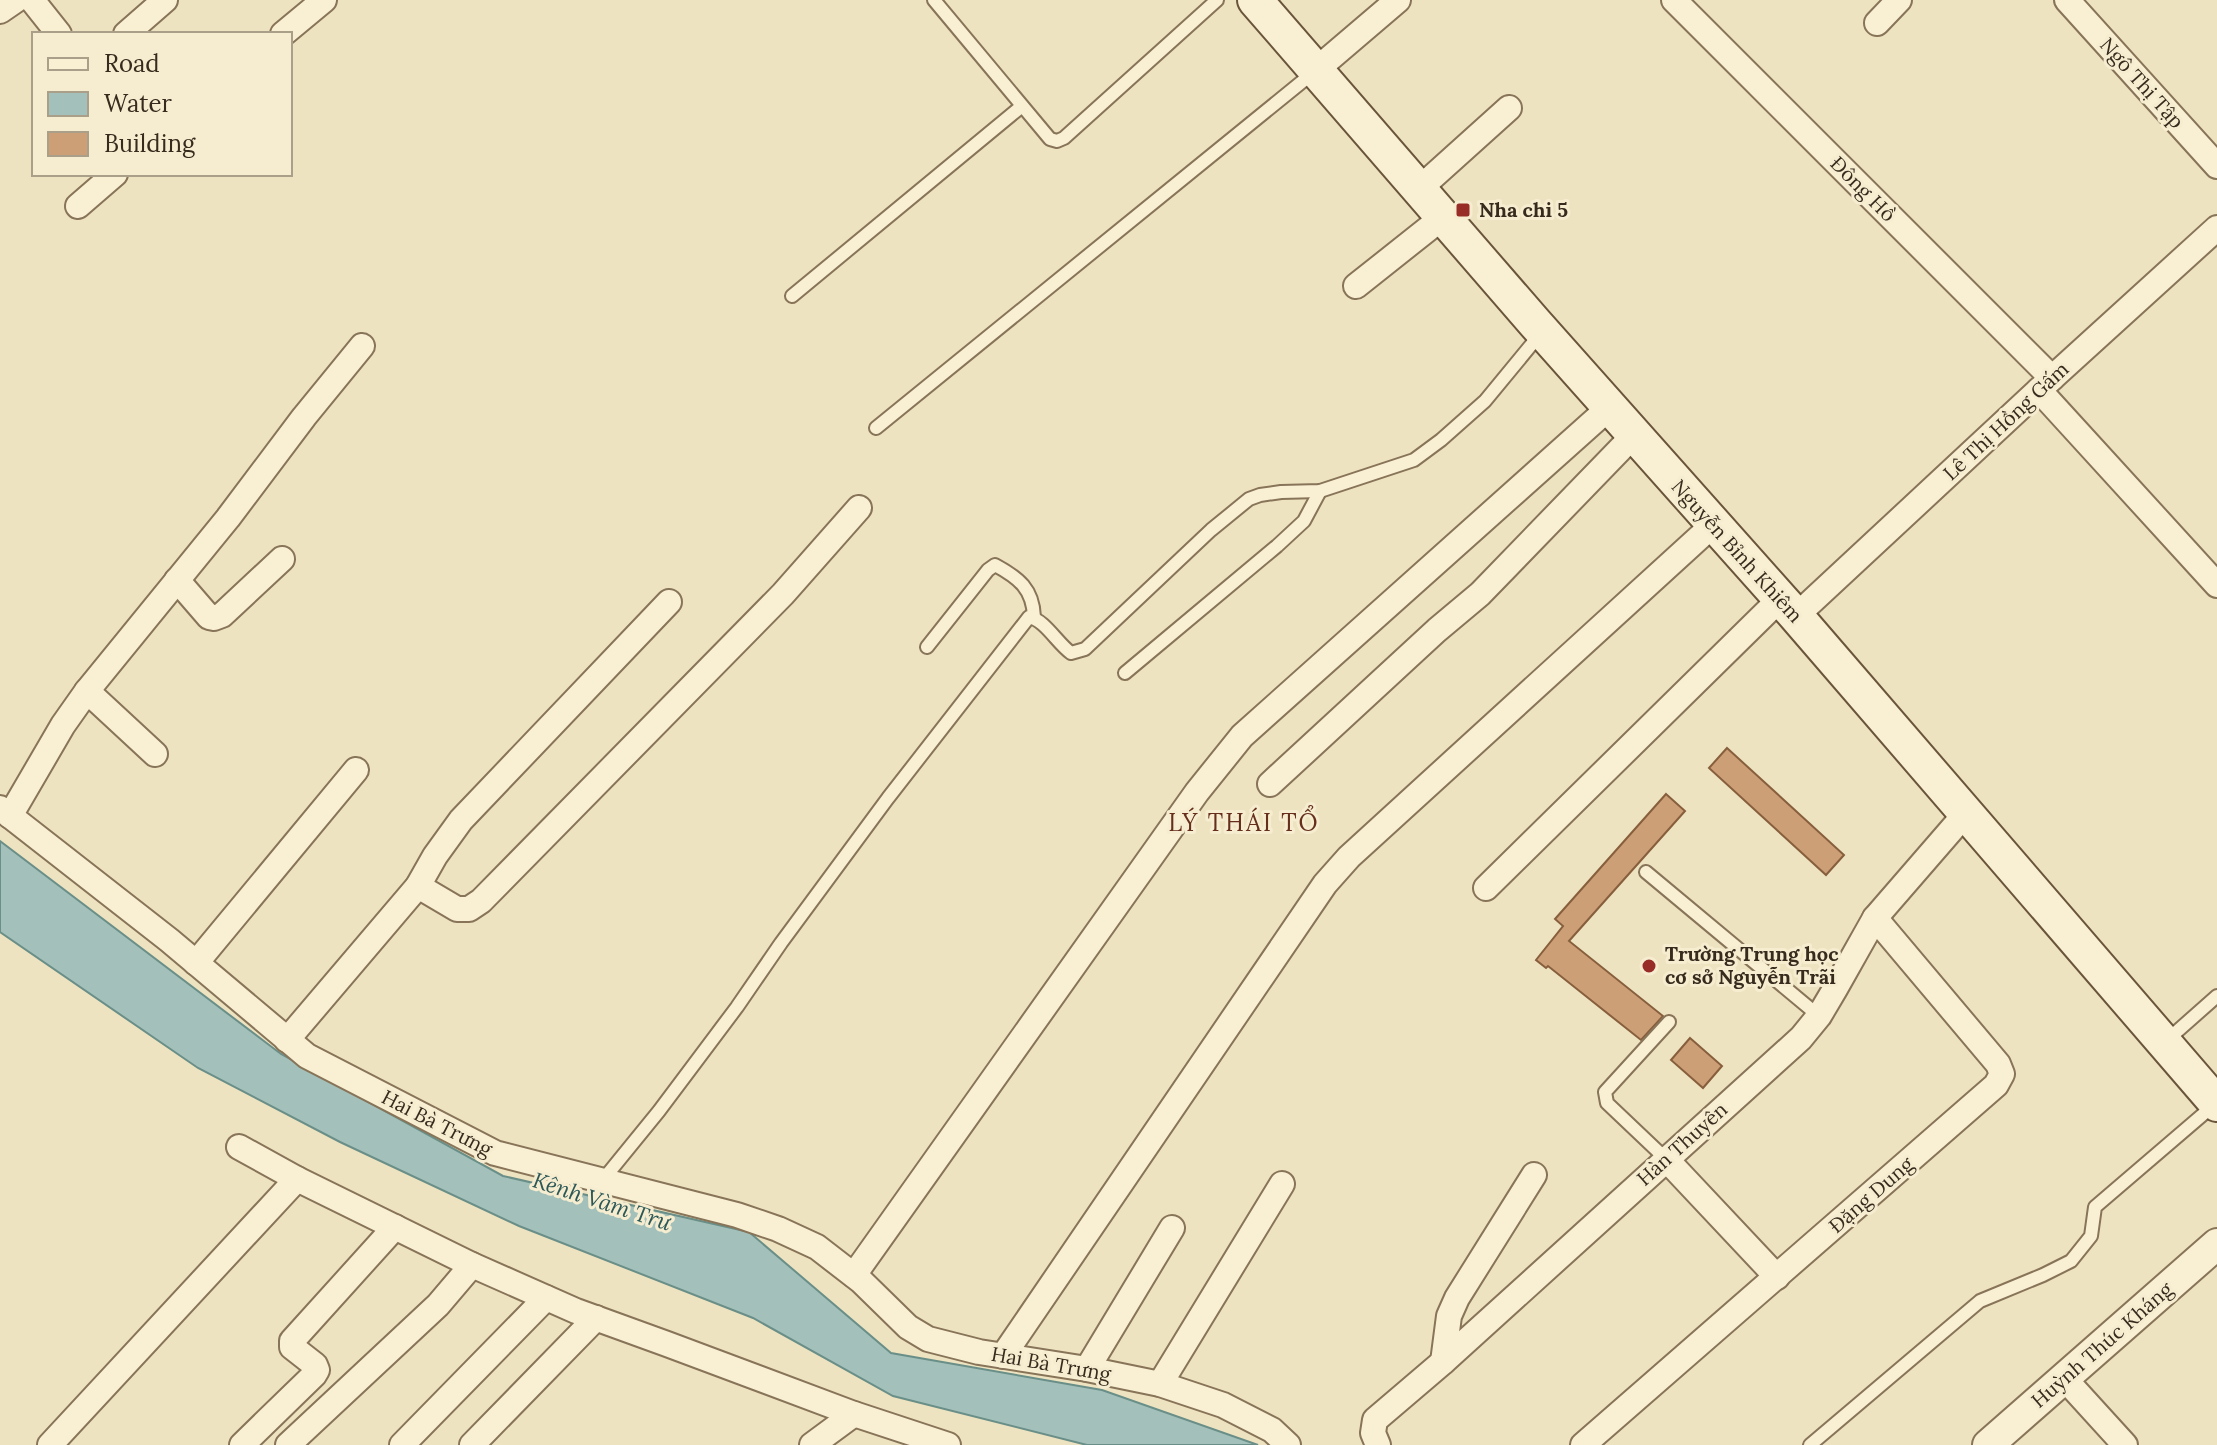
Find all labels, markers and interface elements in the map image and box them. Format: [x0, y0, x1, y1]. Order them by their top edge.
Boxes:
legend [32, 32, 292, 176]
street label: Ngô Thị Tập [2095, 32, 2190, 133]
text: Road [104, 48, 160, 79]
text: Water [104, 88, 172, 119]
text: Building [104, 128, 196, 159]
street label: Đông Hồ [1825, 151, 1901, 227]
place label: Nha chi 5 [1479, 197, 1568, 222]
marker: Nha chi 5 [1454, 201, 1472, 219]
street label: Lê Thị Hồng Gấm [1938, 356, 2074, 485]
street label: Nguyễn Bỉnh Khiêm [1666, 474, 1808, 628]
district label: LÝ THÁI TỔ [1168, 805, 1320, 838]
place label: Trường Trung học cơ sở Nguyễn Trãi [1665, 941, 1839, 989]
marker: Trường Trung học cơ sở Nguyễn Trãi [1640, 957, 1658, 975]
street label: Hai Bà Trưng [378, 1084, 498, 1162]
street label: Hàn Thuyên [1631, 1096, 1732, 1191]
street label: Đặng Dung [1823, 1151, 1919, 1238]
water label: Kênh Vàm Trư [529, 1165, 676, 1237]
street label: Huỳnh Thúc Kháng [2026, 1276, 2178, 1413]
street label: Hai Bà Trưng [989, 1341, 1114, 1386]

